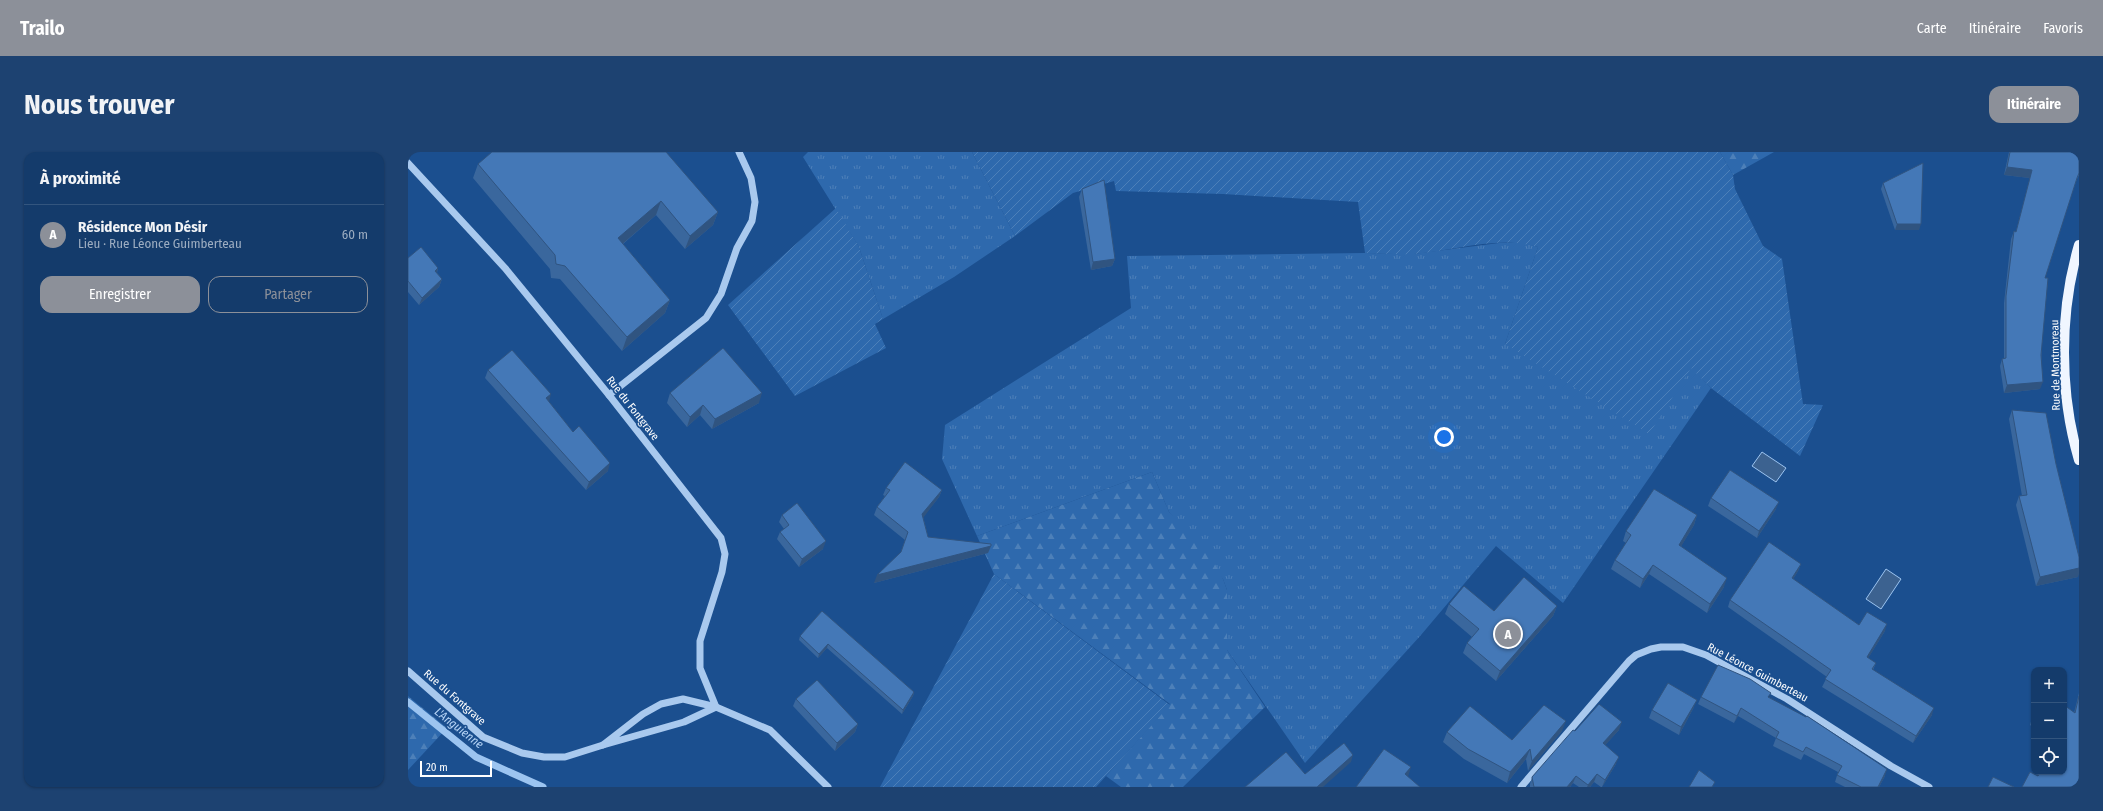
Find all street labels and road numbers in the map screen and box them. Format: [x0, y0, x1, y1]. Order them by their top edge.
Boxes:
street label: Rue de Montmoreau [2048, 319, 2063, 411]
street label: Rue du Fontgrave [604, 374, 662, 443]
street label: Rue Léonce Guimberteau [1705, 640, 1810, 705]
street label: Rue du Fontgrave [421, 667, 488, 728]

